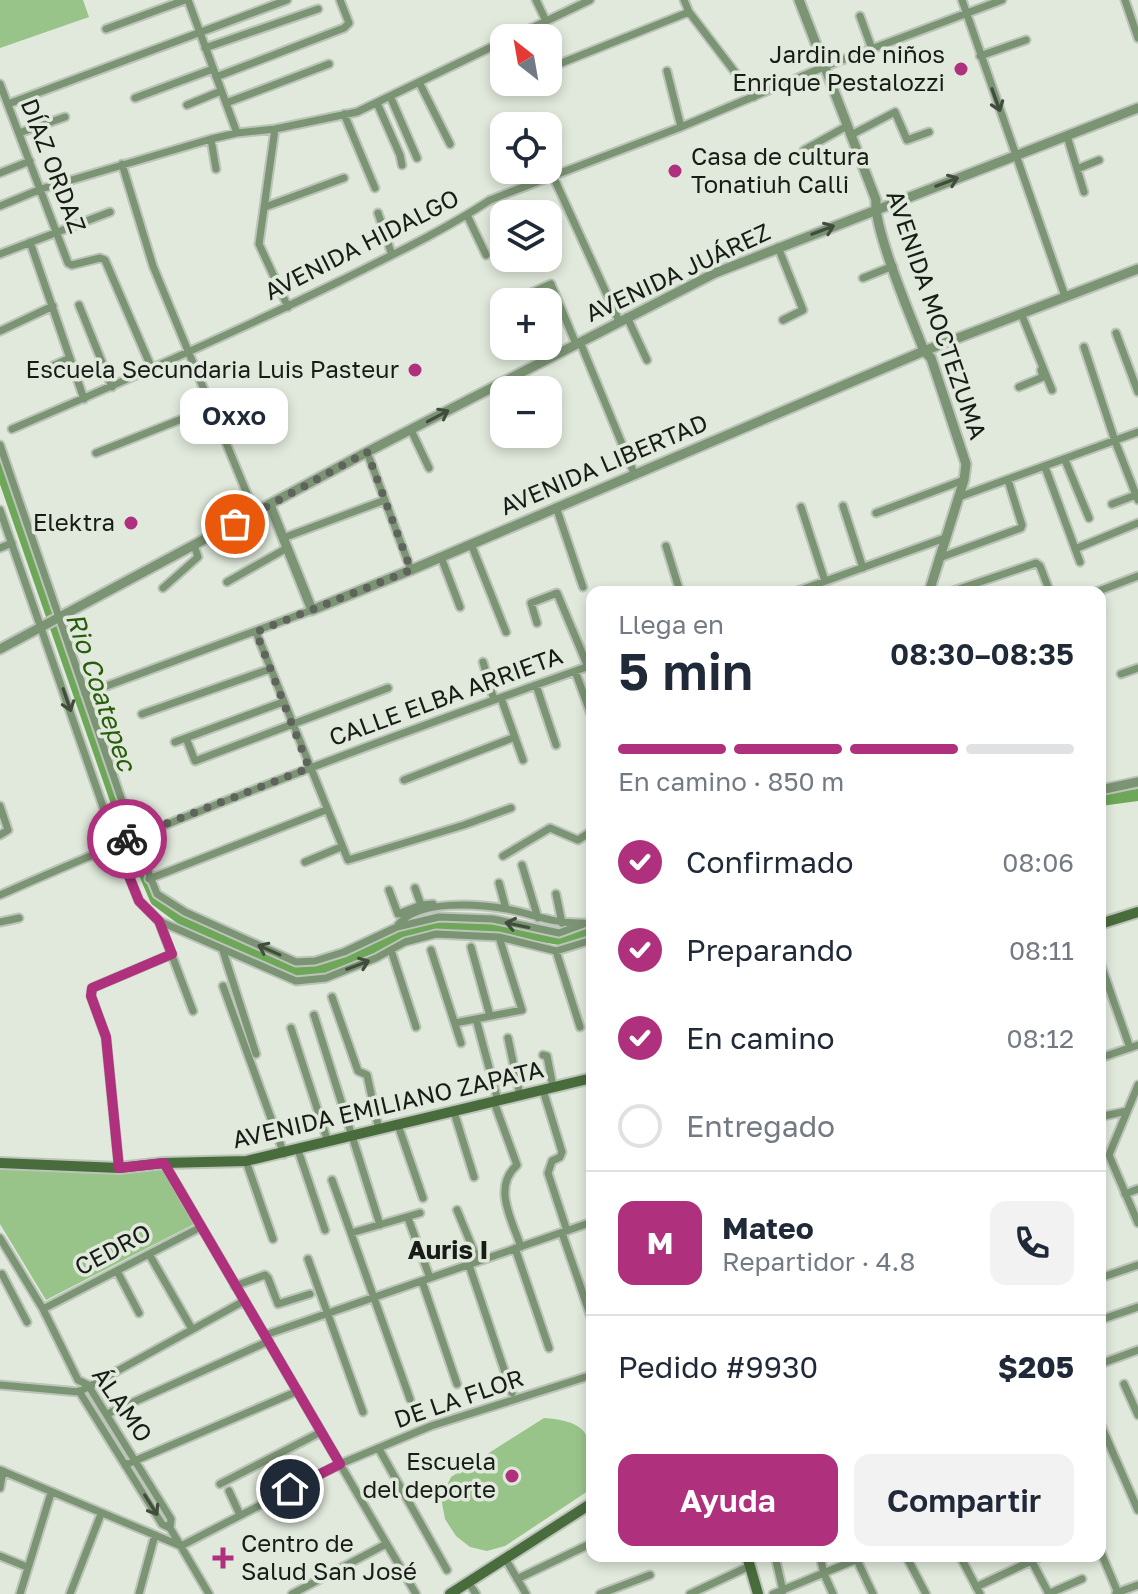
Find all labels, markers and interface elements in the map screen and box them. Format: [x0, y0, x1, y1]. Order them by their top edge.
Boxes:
north arrow [490, 24, 562, 96]
map controls [490, 24, 562, 448]
place label: Jardin de niños Enrique Pestalozzi [732, 39, 945, 96]
marker: Jardin de niños Enrique Pestalozzi [952, 60, 970, 78]
one-way arrow [990, 87, 1004, 112]
street label: DÍAZ ORDAZ [15, 94, 93, 237]
button: locate [490, 112, 562, 184]
place label: Casa de cultura Tonatiuh Calli [691, 141, 869, 198]
marker: Casa de cultura Tonatiuh Calli [666, 162, 684, 180]
one-way arrow [934, 174, 959, 189]
street label: AVENIDA HIDALGO [259, 182, 463, 305]
street label: AVENIDA MOCTEZUMA [881, 186, 994, 443]
button: layers [490, 200, 562, 272]
street label: AVENIDA JUÁREZ [580, 216, 774, 327]
one-way arrow [810, 222, 835, 236]
button: + [490, 288, 562, 360]
place label: Escuela Secundaria Luis Pasteur [26, 354, 399, 383]
marker: Escuela Secundaria Luis Pasteur [406, 361, 424, 379]
button: − [490, 376, 562, 448]
callout: Oxxo [181, 388, 289, 444]
text: Oxxo [202, 400, 266, 431]
one-way arrow [425, 407, 449, 423]
street label: AVENIDA LIBERTAD [495, 407, 712, 520]
pin [201, 490, 269, 558]
icon: bag [213, 502, 257, 546]
place label: Elektra [33, 507, 115, 536]
marker: Elektra [122, 514, 140, 532]
water label: Rio Coatepec [60, 609, 144, 777]
text: Llega en [618, 609, 724, 640]
text: 08:30–08:35 [890, 636, 1074, 672]
text: 5 min [618, 639, 753, 701]
street label: CALLE ELBA ARRIETA [325, 640, 566, 751]
one-way arrow [61, 687, 76, 712]
text: En camino · 850 m [618, 766, 844, 797]
courier [87, 799, 167, 879]
icon: bike [105, 817, 149, 861]
icon: check [618, 840, 662, 884]
text: Confirmado [686, 844, 854, 880]
text: 08:06 [1002, 847, 1074, 878]
one-way arrow [505, 917, 530, 932]
icon: check [618, 928, 662, 972]
text: Preparando [686, 932, 853, 968]
text: 08:11 [1009, 935, 1074, 966]
one-way arrow [257, 942, 281, 957]
one-way arrow [345, 957, 370, 972]
icon: check [618, 1016, 662, 1060]
text: En camino [686, 1020, 835, 1056]
text: 08:12 [1007, 1023, 1074, 1054]
street label: AVENIDA EMILIANO ZAPATA [229, 1054, 546, 1153]
text: Entregado [686, 1108, 835, 1144]
button: phone [990, 1201, 1074, 1285]
text: Mateo [722, 1210, 814, 1246]
street label: CEDRO [69, 1217, 155, 1281]
text: M [647, 1225, 673, 1261]
district label: Auris I [408, 1234, 488, 1265]
text: Repartidor · 4.8 [722, 1246, 915, 1277]
text: Pedido #9930 [618, 1349, 818, 1385]
text: $205 [998, 1349, 1074, 1385]
street label: ÁLAMO [87, 1361, 159, 1447]
street label: DE LA FLOR [390, 1362, 527, 1433]
place label: Escuela del deporte [362, 1446, 496, 1503]
button: Ayuda [618, 1454, 838, 1546]
button: Compartir [854, 1454, 1074, 1546]
pin [256, 1455, 324, 1523]
icon: home [268, 1467, 312, 1511]
marker: Escuela del deporte [503, 1467, 521, 1485]
one-way arrow [143, 1493, 159, 1516]
place label: Centro de Salud San José [241, 1528, 417, 1585]
marker: Centro de Salud San José [212, 1547, 234, 1569]

